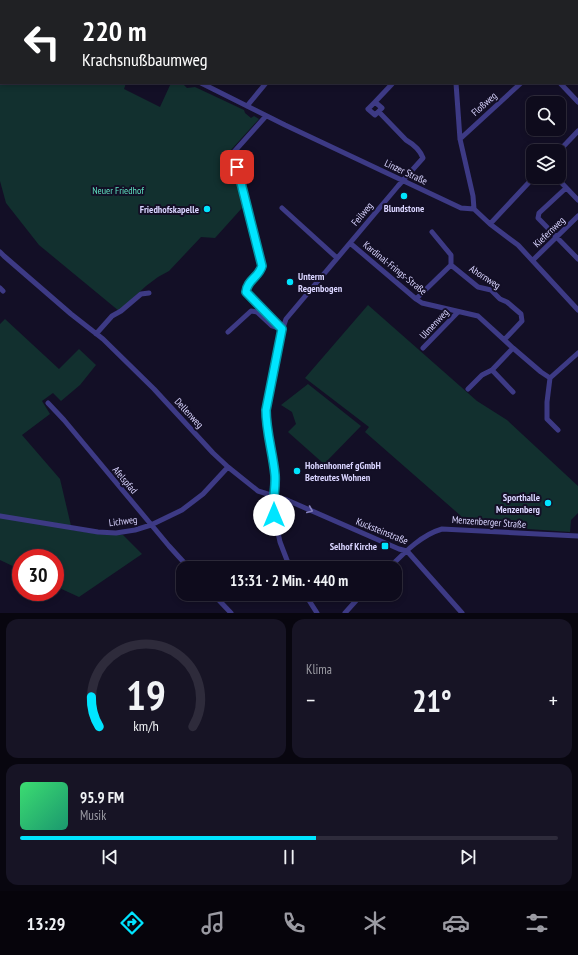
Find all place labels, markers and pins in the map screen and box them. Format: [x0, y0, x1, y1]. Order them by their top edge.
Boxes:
pin [220, 150, 254, 184]
marker: Blundstone [399, 191, 409, 201]
place label: Blundstone [384, 202, 424, 215]
place label: Friedhofskapelle [140, 203, 199, 216]
marker: Friedhofskapelle [202, 204, 212, 214]
place label: Unterm Regenbogen [298, 270, 343, 295]
marker: Unterm Regenbogen [285, 277, 295, 287]
place label: Hohenhonnef gGmbH Betreutes Wohnen [305, 459, 381, 484]
marker: Hohenhonnef gGmbH Betreutes Wohnen [292, 466, 302, 476]
place label: Sporthalle Menzenberg [496, 491, 541, 516]
marker: Sporthalle Menzenberg [543, 498, 553, 508]
place label: Selhof Kirche [330, 540, 377, 553]
marker: Selhof Kirche [380, 541, 390, 551]

